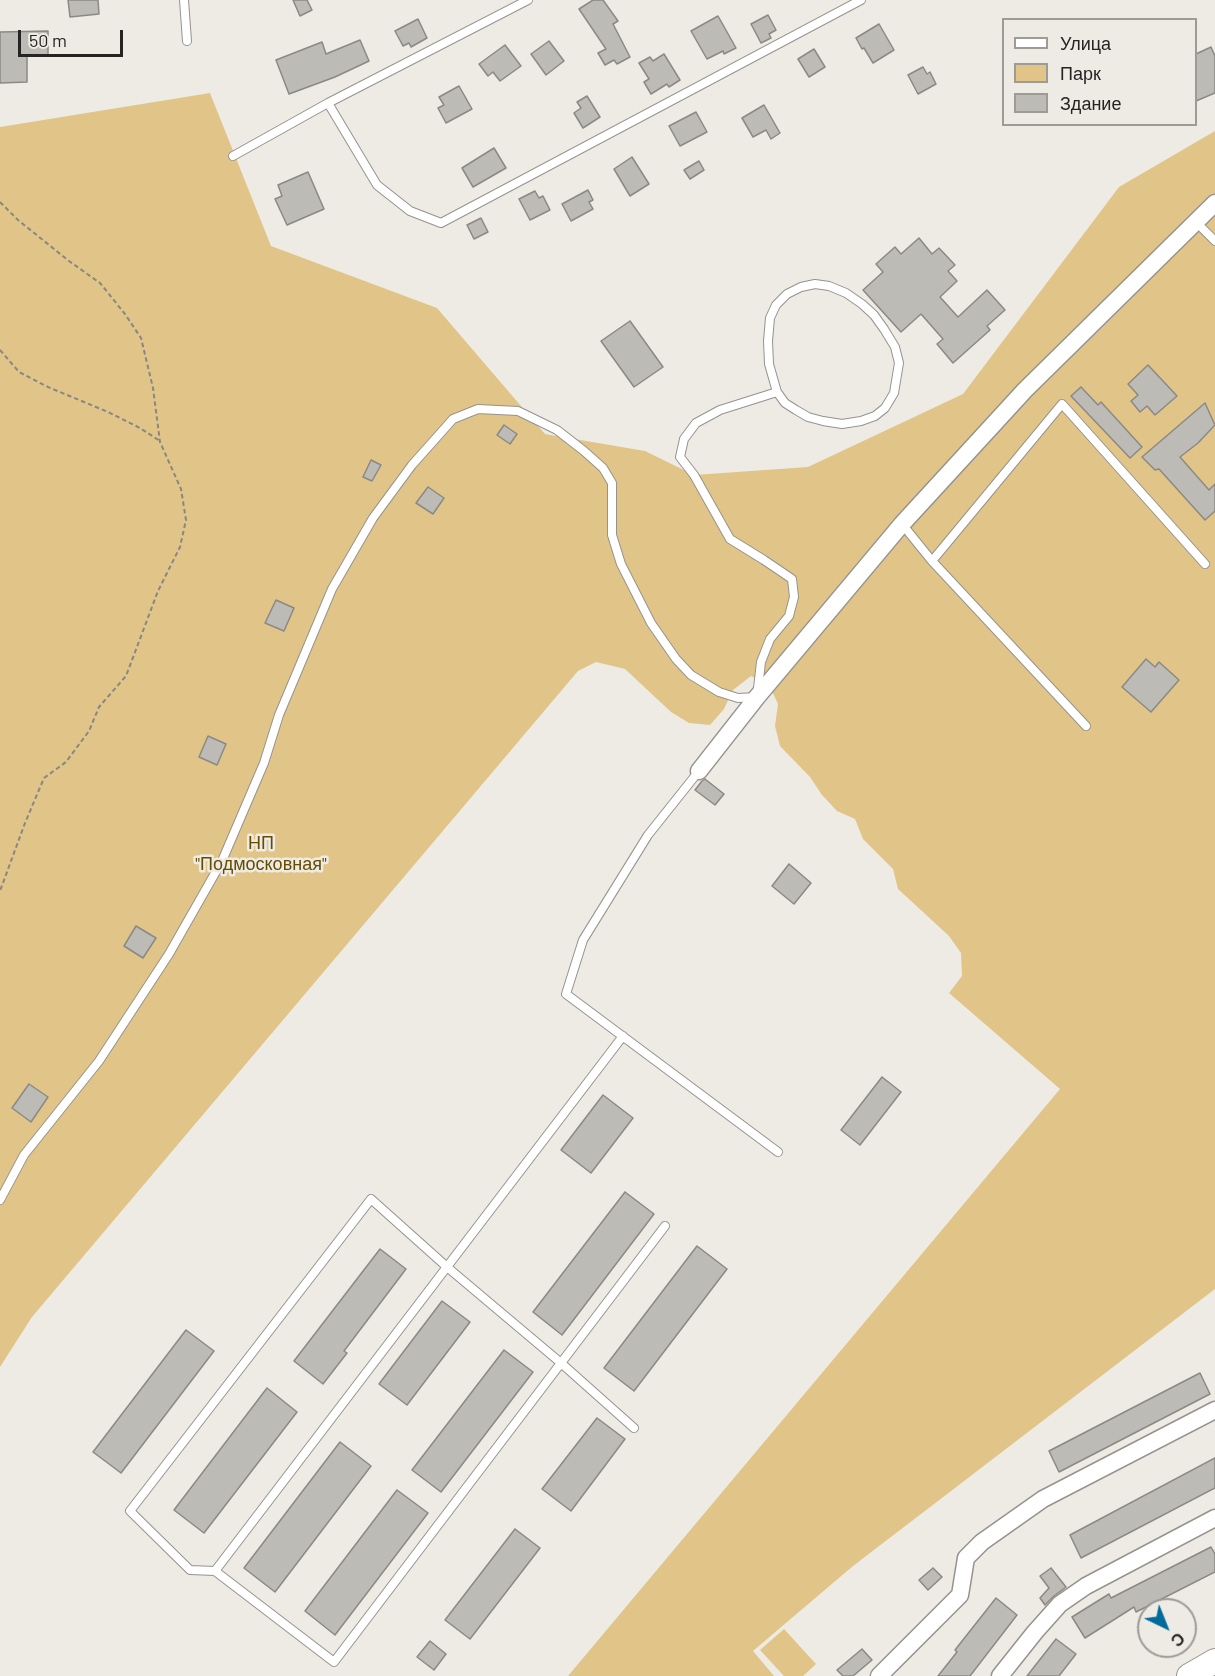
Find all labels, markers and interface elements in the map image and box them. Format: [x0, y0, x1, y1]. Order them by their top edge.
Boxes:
scale bar [21, 18, 126, 56]
legend [1002, 18, 1197, 126]
text: 50 m [29, 29, 67, 51]
text: Улица [1060, 32, 1111, 54]
text: Парк [1060, 62, 1101, 84]
text: Здание [1060, 92, 1121, 114]
park label: НП "Подмосковная" [195, 832, 327, 874]
north arrow [1137, 1598, 1197, 1658]
text: С [1168, 1629, 1189, 1651]

